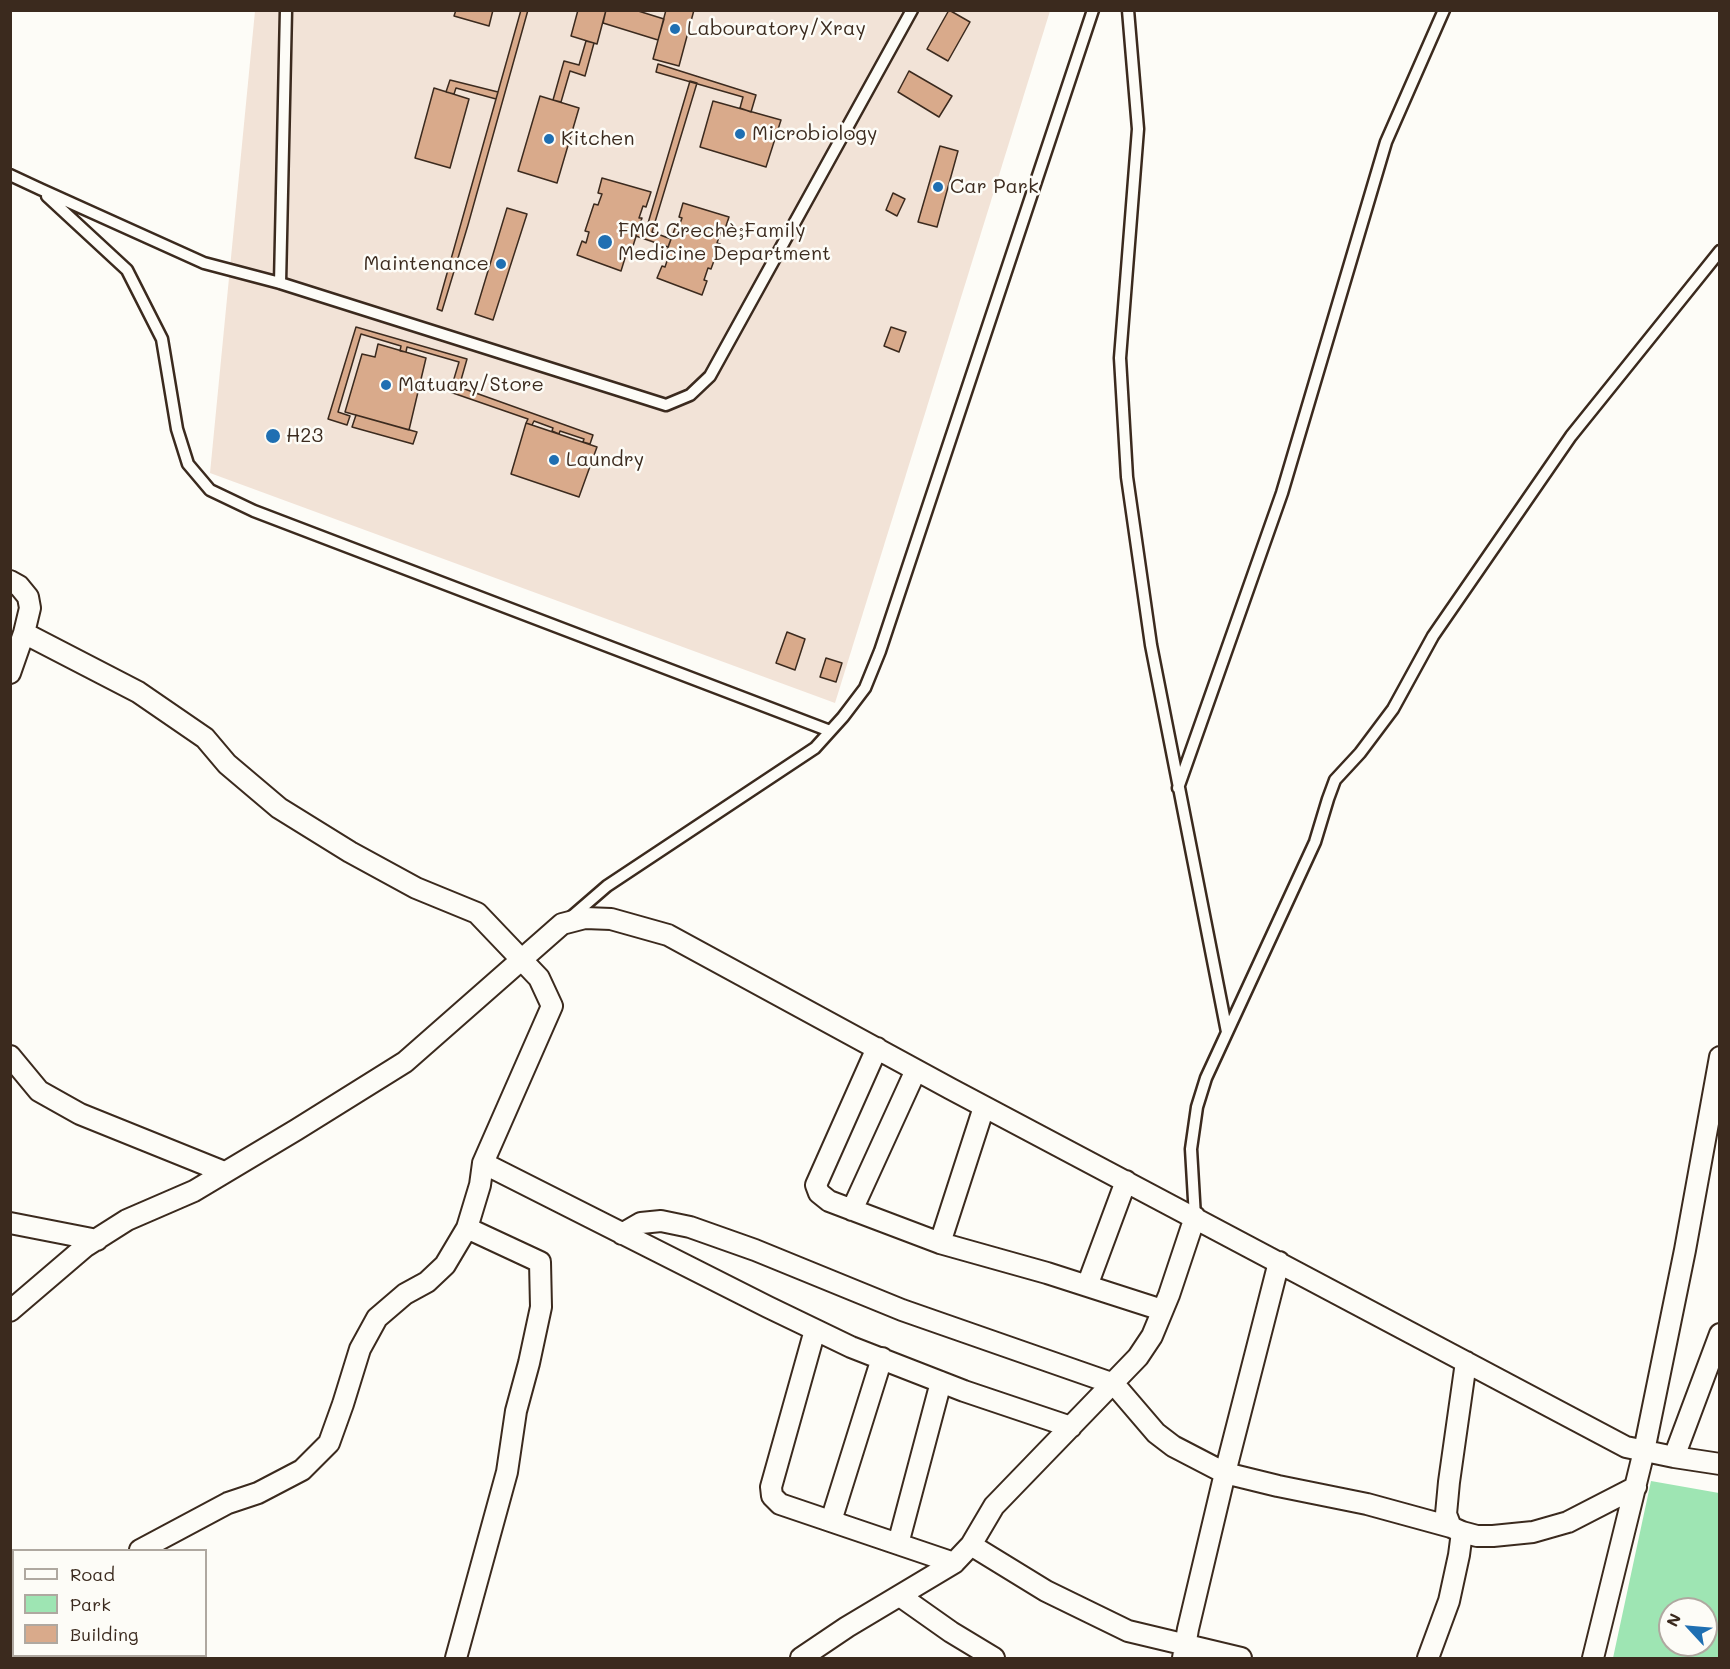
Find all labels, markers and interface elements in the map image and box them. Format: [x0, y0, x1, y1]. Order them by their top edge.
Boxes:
place label: Labouratory/Xray [687, 17, 866, 41]
marker: Labouratory/Xray [668, 22, 682, 36]
place label: Microbiology [752, 122, 877, 146]
place label: Kitchen [561, 127, 635, 151]
marker: Microbiology [733, 127, 747, 141]
marker: Kitchen [542, 132, 556, 146]
place label: Car Park [950, 175, 1039, 199]
marker: Car Park [931, 180, 945, 194]
place label: FMC Crechè;Family Medicine Department [618, 219, 831, 266]
marker: FMC Crechè;Family Medicine Department [596, 233, 614, 251]
place label: Maintenance [363, 252, 489, 276]
marker: Maintenance [494, 257, 508, 271]
place label: Matuary/Store [398, 373, 544, 397]
marker: Matuary/Store [379, 378, 393, 392]
place label: H23 [286, 424, 323, 448]
marker: H23 [264, 427, 282, 445]
place label: Laundry [566, 448, 644, 472]
marker: Laundry [547, 453, 561, 467]
legend [12, 1549, 207, 1657]
text: Road [70, 1562, 115, 1586]
text: Park [70, 1592, 111, 1616]
north arrow [1658, 1597, 1718, 1657]
text: N [1661, 1610, 1685, 1630]
text: Building [70, 1622, 138, 1646]

